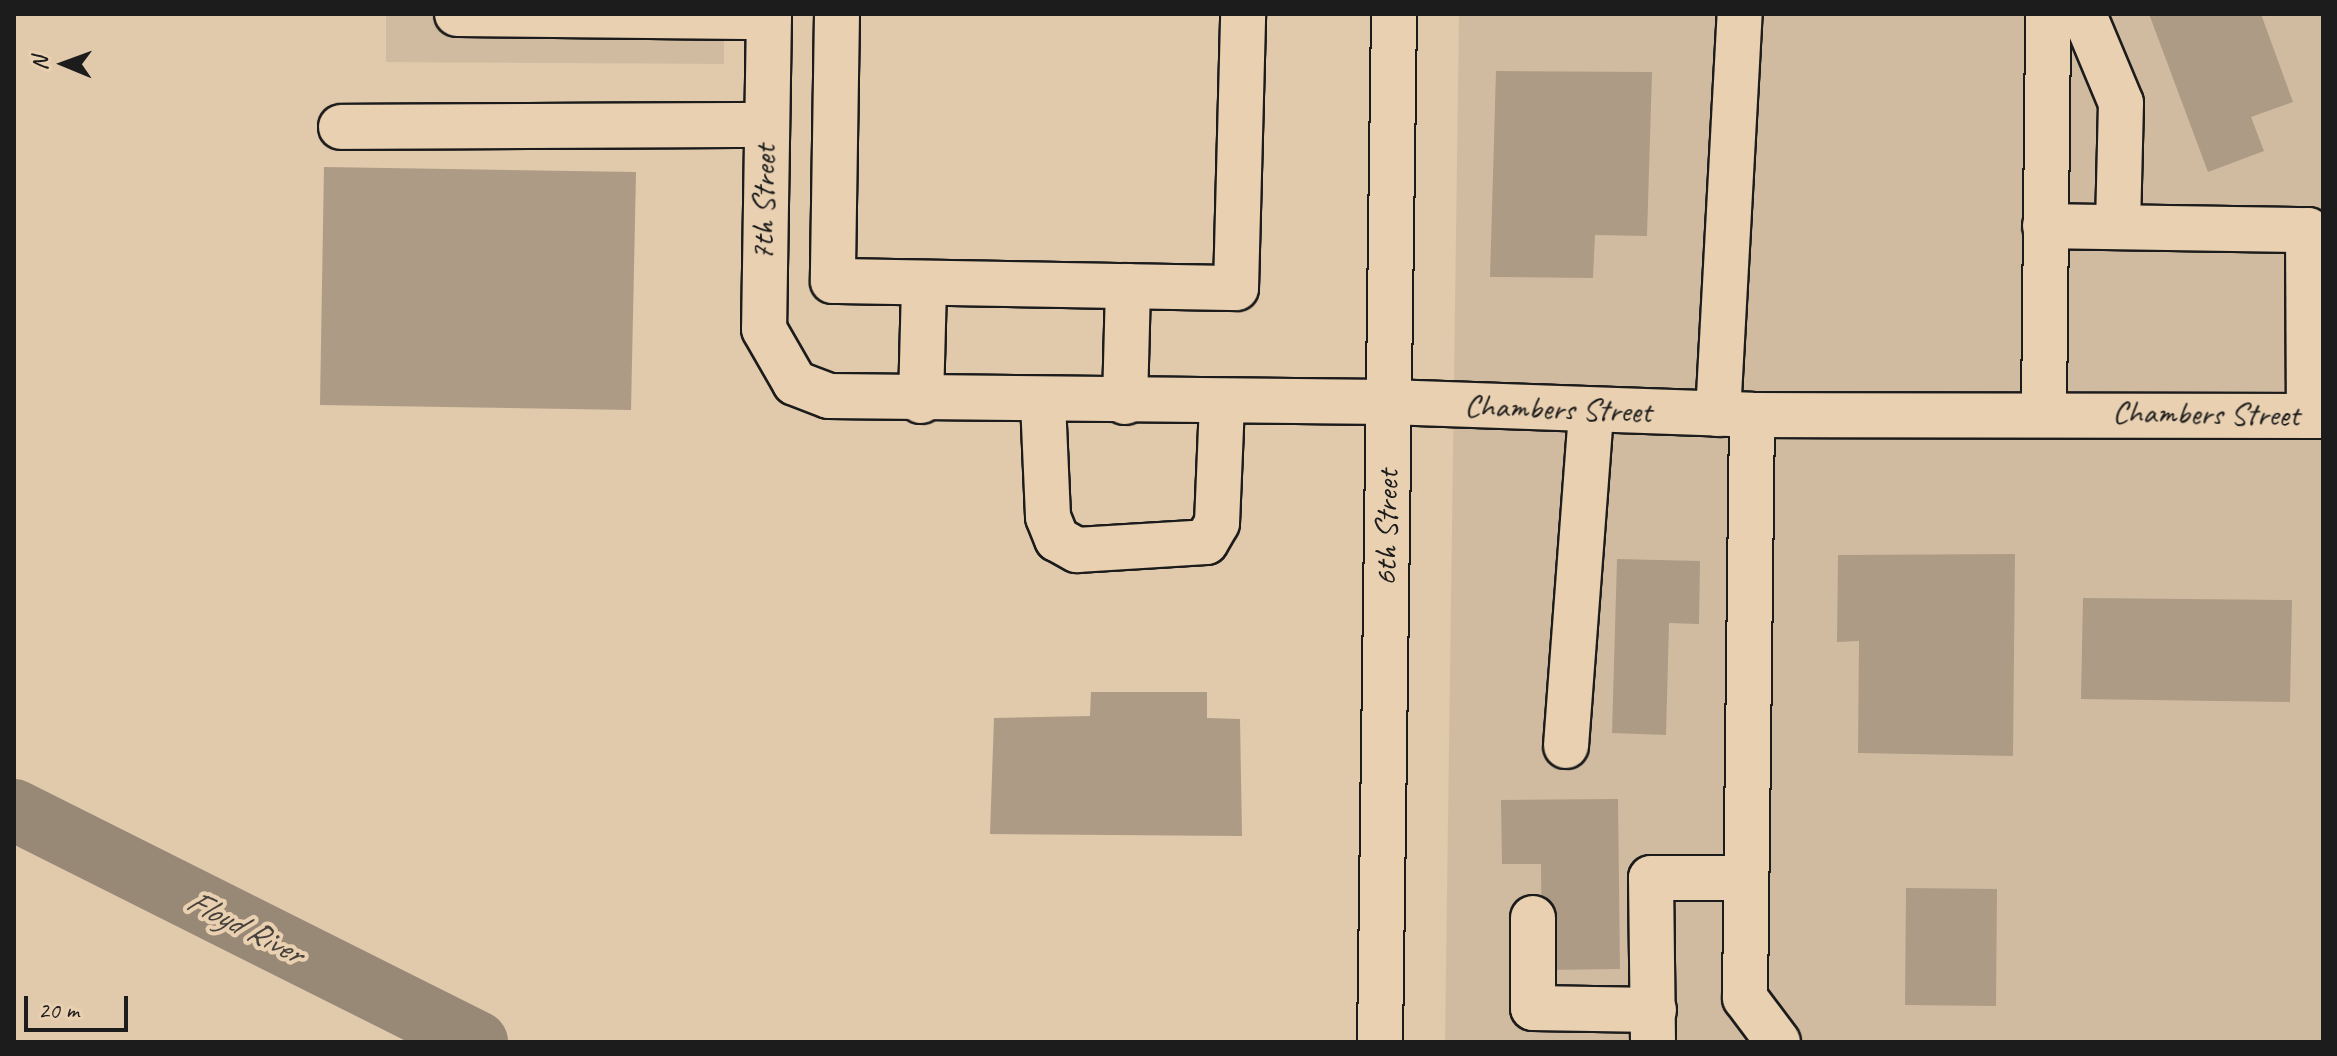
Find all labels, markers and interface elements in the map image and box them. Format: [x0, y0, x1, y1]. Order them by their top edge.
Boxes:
north arrow [24, 24, 104, 104]
text: N [26, 57, 54, 71]
street label: 7th Street [744, 144, 784, 262]
street label: Chambers Street [1464, 387, 1652, 431]
street label: Chambers Street [2112, 393, 2300, 435]
street label: 6th Street [1367, 469, 1407, 587]
water label: Floyd River [179, 879, 311, 973]
scale bar [28, 980, 132, 1030]
text: 20 m [38, 995, 79, 1025]

